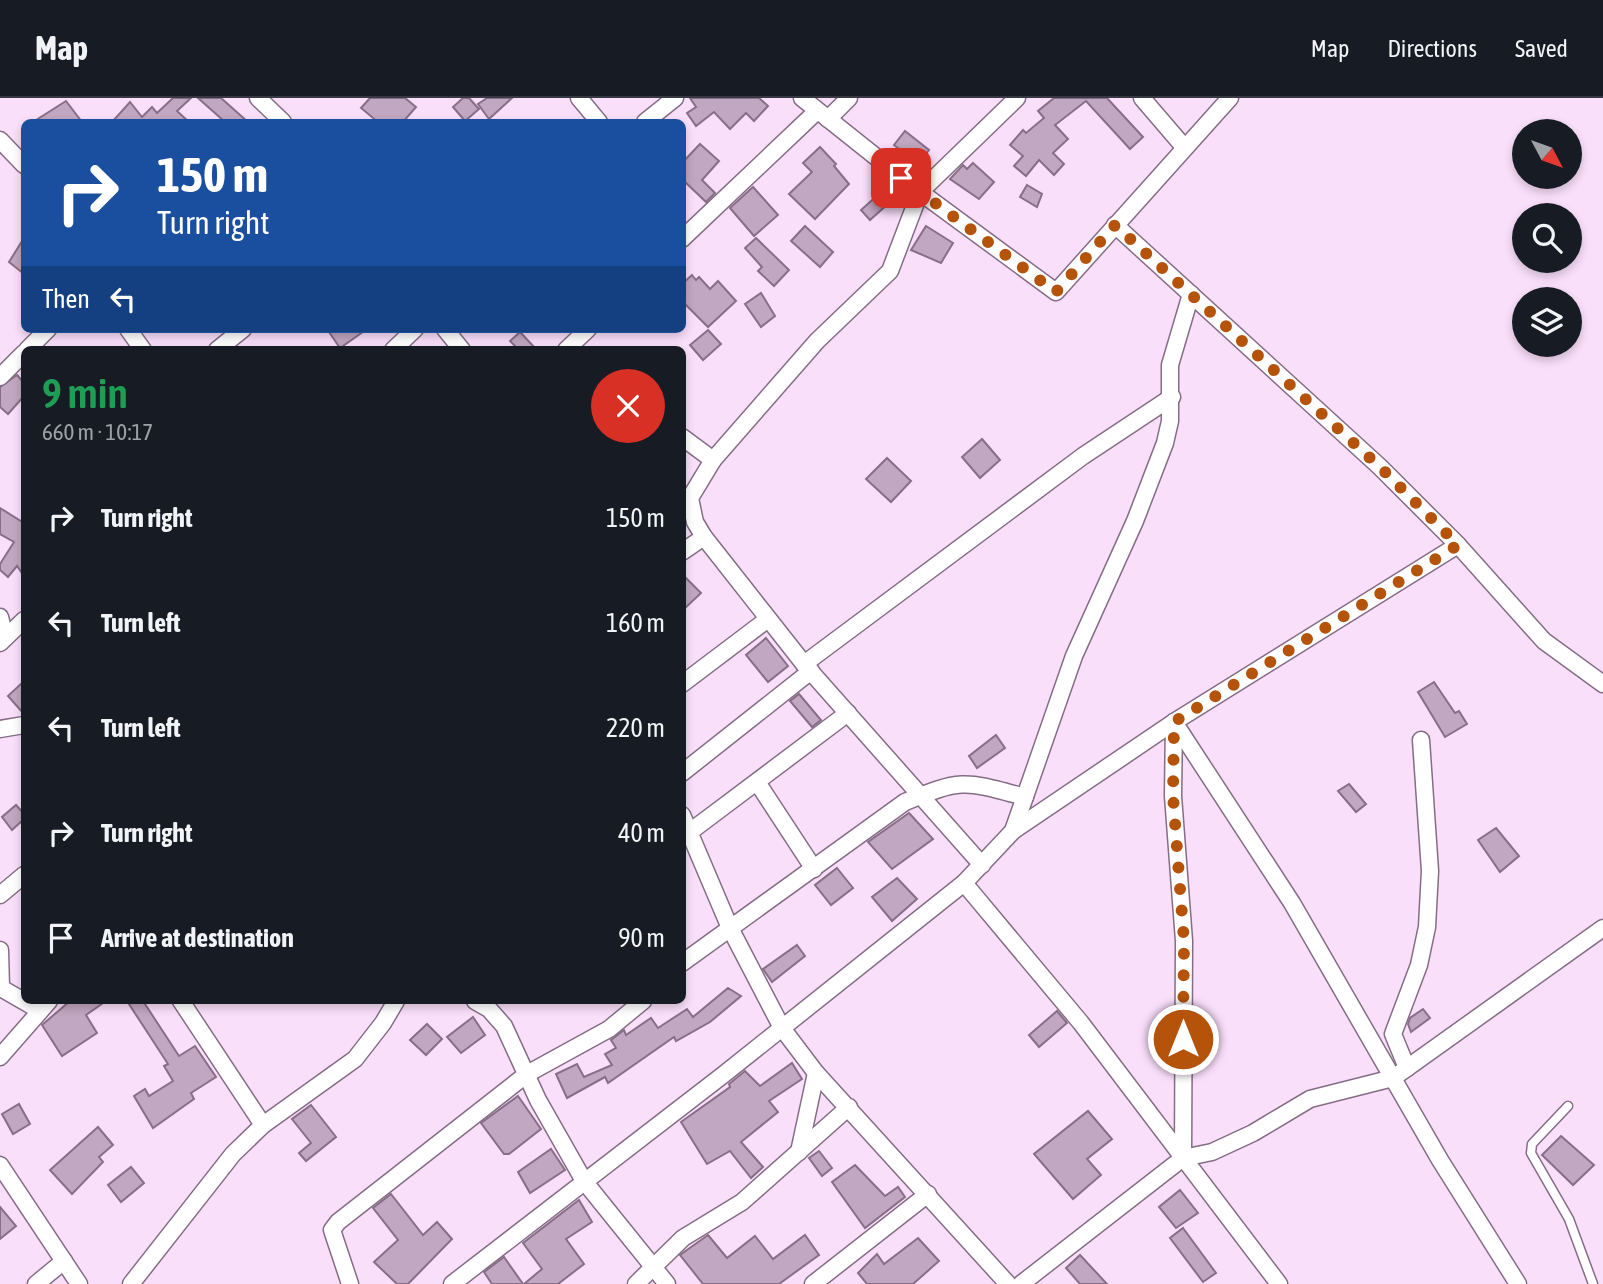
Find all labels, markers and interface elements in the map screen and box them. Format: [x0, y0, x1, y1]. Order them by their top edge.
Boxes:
text: Map [35, 29, 88, 67]
text: Map [1311, 35, 1349, 62]
text: Directions [1387, 35, 1477, 62]
text: Saved [1515, 35, 1568, 62]
north arrow [1512, 119, 1582, 189]
map controls [1512, 119, 1582, 357]
text: 150 m [157, 146, 268, 202]
icon: right [42, 147, 133, 238]
pin [871, 148, 931, 208]
icon: arrive [882, 159, 920, 197]
button: search [1512, 203, 1582, 273]
text: Turn right [157, 204, 270, 241]
icon: left [104, 280, 142, 318]
text: Then [42, 284, 90, 314]
button: layers [1512, 287, 1582, 357]
text: 9 min [42, 369, 128, 417]
button: close [591, 369, 665, 443]
text: 660 m · 10:17 [42, 419, 153, 445]
icon: right [42, 499, 80, 537]
text: Turn right [101, 503, 192, 533]
text: 150 m [606, 503, 665, 533]
icon: left [42, 604, 80, 642]
text: Turn left [101, 608, 181, 638]
text: 160 m [606, 608, 665, 638]
icon: left [42, 709, 80, 747]
text: Turn left [101, 713, 181, 743]
text: 220 m [606, 713, 665, 743]
icon: right [42, 814, 80, 852]
text: Turn right [101, 818, 192, 848]
text: 40 m [618, 818, 665, 848]
icon: arrive [42, 919, 80, 957]
text: Arrive at destination [101, 923, 294, 953]
text: 90 m [618, 923, 665, 953]
position arrow [1146, 1002, 1220, 1076]

